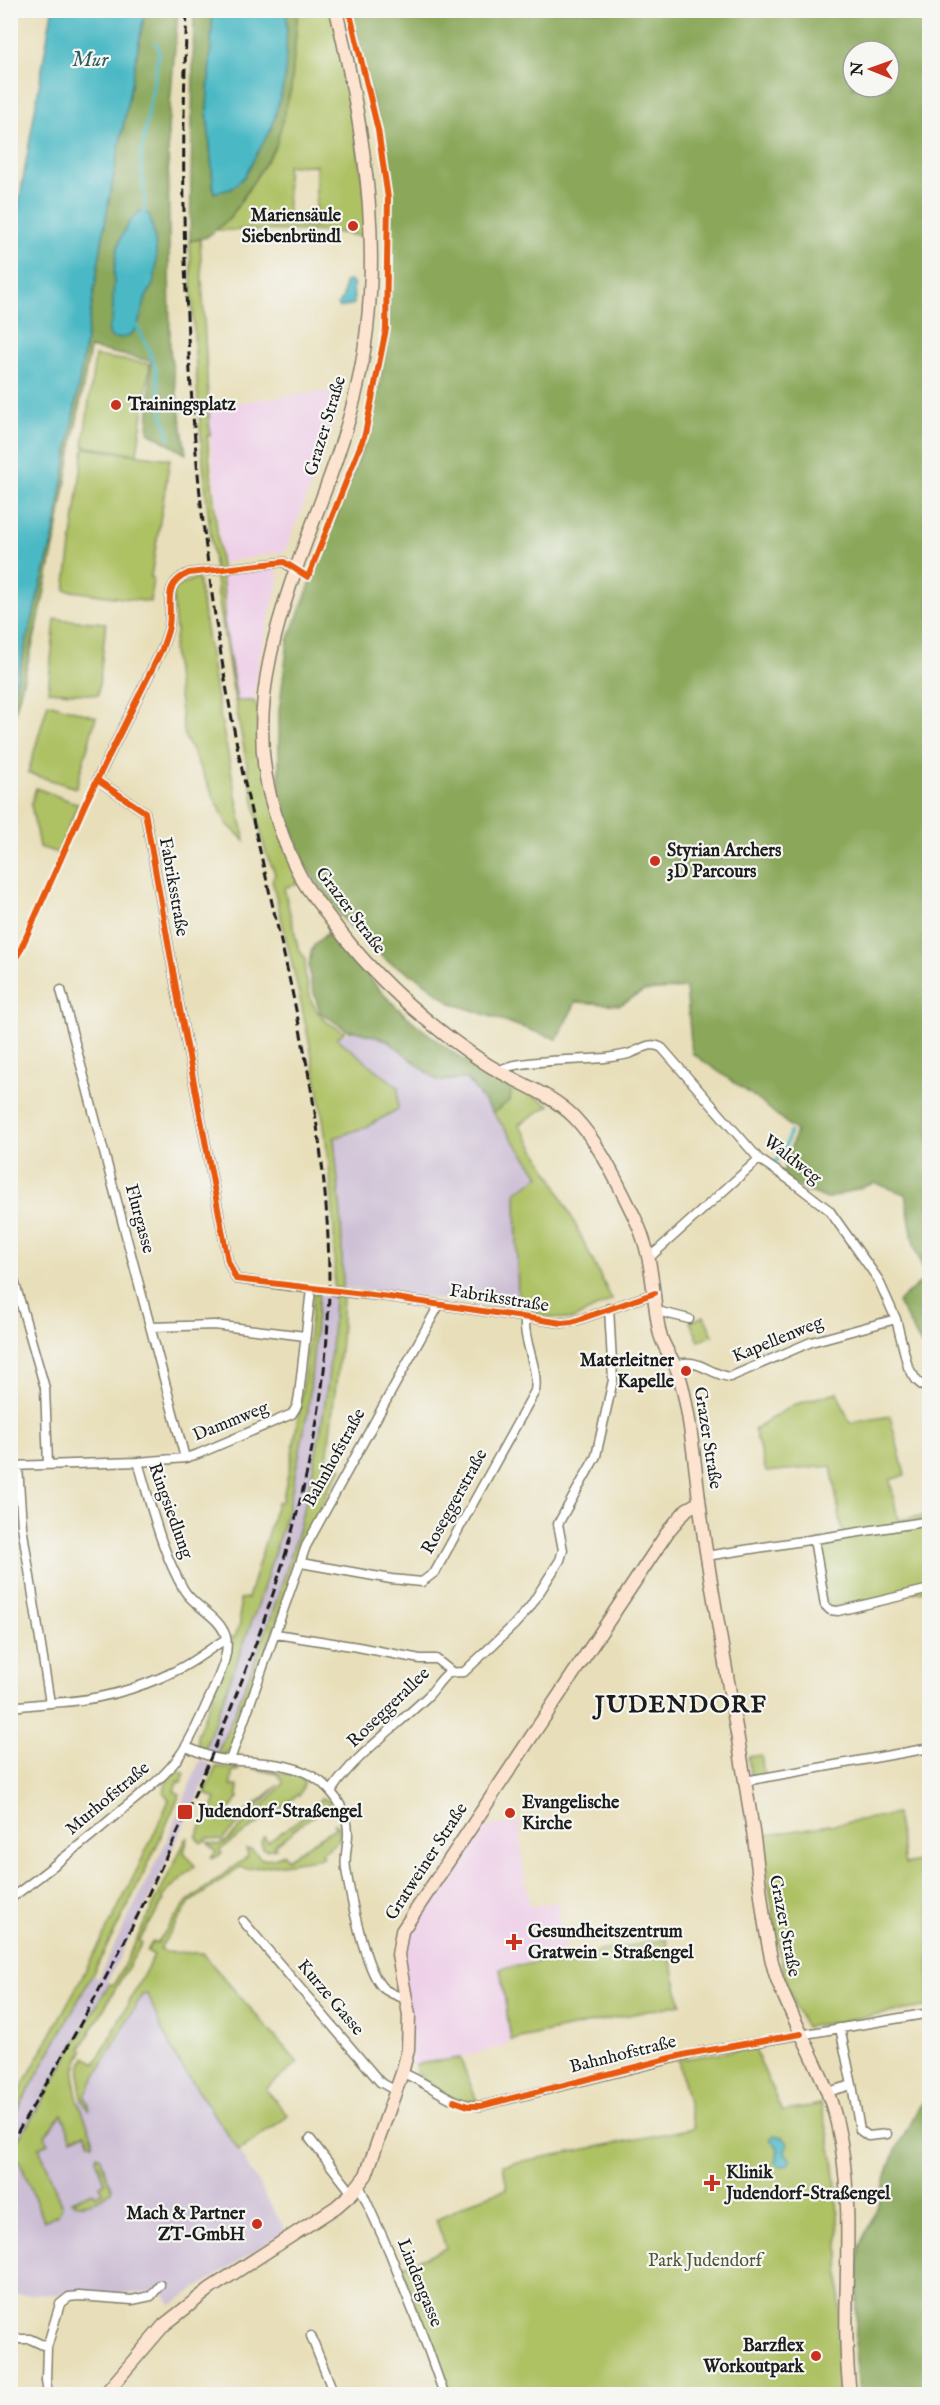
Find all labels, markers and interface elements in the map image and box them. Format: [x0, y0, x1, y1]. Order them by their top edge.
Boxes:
north arrow [841, 39, 901, 99]
water label: Mur [72, 48, 109, 73]
text: N [848, 62, 868, 77]
place label: Mariensäule Siebenbründl [242, 205, 342, 249]
marker: Mariensäule Siebenbründl [346, 219, 360, 233]
street label: Grazer Straße [300, 373, 352, 479]
place label: Trainingsplatz [127, 394, 237, 417]
marker: Trainingsplatz [109, 398, 123, 412]
street label: Fabriksstraße [153, 836, 193, 938]
place label: Styrian Archers 3D Parcours [667, 840, 782, 884]
marker: Styrian Archers 3D Parcours [648, 854, 662, 868]
street label: Grazer Straße [310, 863, 390, 959]
street label: Waldweg [758, 1130, 826, 1190]
street label: Flurgasse [119, 1182, 159, 1256]
street label: Fabriksstraße [448, 1280, 550, 1318]
street label: Kapellenweg [729, 1311, 827, 1369]
place label: Materleitner Kapelle [580, 1350, 675, 1394]
marker: Materleitner Kapelle [679, 1364, 693, 1378]
street label: Grazer Straße [688, 1385, 726, 1491]
street label: Dammweg [190, 1396, 272, 1448]
street label: Bahnhofstraße [299, 1405, 371, 1511]
street label: Roseggerstraße [417, 1445, 493, 1559]
street label: Ringsiedlung [142, 1460, 198, 1562]
street label: Roseggerallee [343, 1663, 435, 1753]
district label: JUDENDORF [592, 1690, 767, 1721]
street label: Murhofstraße [61, 1757, 155, 1841]
place label: Evangelische Kirche [522, 1792, 620, 1836]
street label: Gratweiner Straße [380, 1799, 474, 1925]
place label: Judendorf-Straßengel [196, 1801, 363, 1824]
marker: Judendorf-Straßengel [176, 1803, 194, 1821]
marker: Evangelische Kirche [503, 1806, 517, 1820]
street label: Grazer Straße [763, 1873, 805, 1979]
place label: Gesundheitszentrum Gratwein - Straßengel [528, 1921, 694, 1965]
marker: Gesundheitszentrum Gratwein - Straßengel [505, 1933, 523, 1951]
street label: Kurze Gasse [291, 1955, 369, 2041]
street label: Bahnhofstraße [567, 2031, 679, 2079]
place label: Klinik Judendorf-Straßengel [724, 2162, 891, 2206]
marker: Klinik Judendorf-Straßengel [703, 2174, 721, 2192]
place label: Mach & Partner ZT-GmbH [126, 2203, 246, 2247]
marker: Mach & Partner ZT-GmbH [250, 2217, 264, 2231]
street label: Lindengasse [391, 2236, 447, 2330]
park label: Park Judendorf [648, 2250, 766, 2273]
place label: Barzflex Workoutpark [702, 2335, 805, 2379]
marker: Barzflex Workoutpark [809, 2349, 823, 2363]

